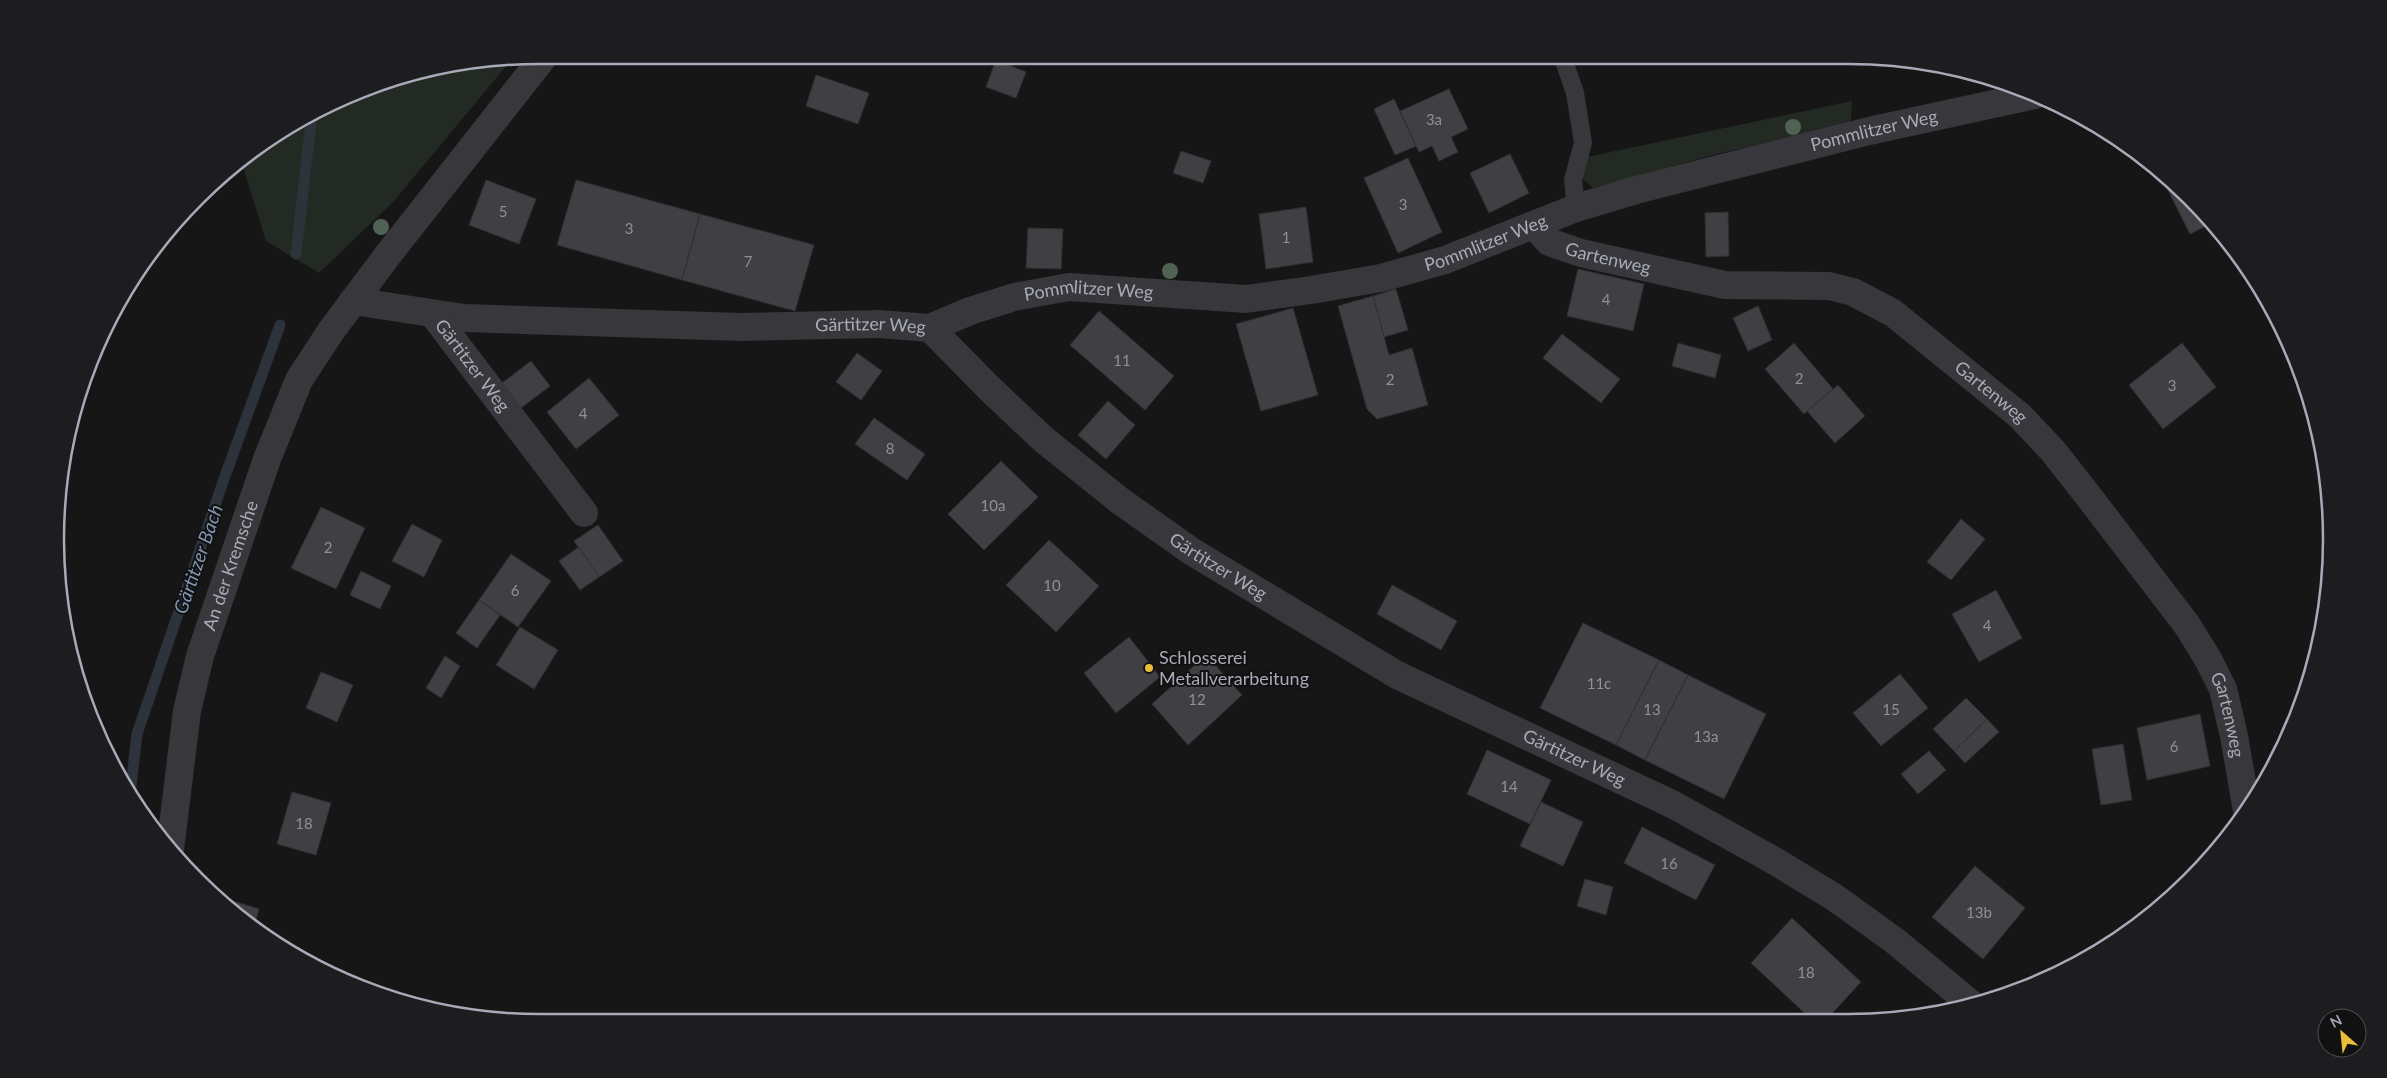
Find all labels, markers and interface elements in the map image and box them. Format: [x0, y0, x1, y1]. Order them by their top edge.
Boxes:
street label: Pommlitzer Weg [1808, 104, 1939, 155]
house number: 3a [1426, 110, 1442, 128]
house number: 3 [1399, 195, 1407, 213]
house number: 5 [499, 202, 507, 220]
street label: Pommlitzer Weg [1422, 209, 1550, 275]
house number: 3 [625, 219, 633, 237]
house number: 1 [1282, 228, 1290, 246]
street label: Gartenweg [1562, 236, 1653, 278]
house number: 7 [744, 252, 753, 270]
street label: Pommlitzer Weg [1022, 274, 1154, 305]
house number: 4 [1602, 290, 1611, 308]
street label: Gärtitzer Weg [815, 312, 927, 338]
street label: Gärtitzer Weg [431, 314, 515, 416]
house number: 11 [1113, 351, 1131, 369]
street label: Gartenweg [1951, 356, 2033, 427]
house number: 2 [1795, 369, 1803, 387]
house number: 2 [1386, 370, 1394, 388]
house number: 3 [2168, 376, 2176, 394]
house number: 4 [579, 404, 588, 422]
house number: 8 [886, 439, 894, 457]
house number: 10a [981, 496, 1005, 514]
street label: An der Kremsche [198, 498, 262, 633]
water label: Gärtitzer Bach [168, 501, 227, 616]
street label: Gärtitzer Weg [1166, 527, 1271, 604]
house number: 2 [324, 538, 332, 556]
house number: 10 [1043, 576, 1061, 594]
house number: 6 [511, 581, 520, 599]
house number: 4 [1983, 616, 1992, 634]
place label: Schlosserei Metallverarbeitung [1159, 646, 1309, 689]
marker: Schlosserei Metallverarbeitung [1143, 662, 1155, 674]
street label: Gartenweg [2206, 668, 2250, 759]
house number: 11c [1587, 674, 1611, 692]
house number: 12 [1188, 690, 1206, 708]
house number: 13 [1643, 700, 1661, 718]
house number: 15 [1882, 700, 1900, 718]
street label: Gärtitzer Weg [1520, 724, 1630, 791]
house number: 13a [1694, 727, 1718, 745]
house number: 6 [2170, 737, 2179, 755]
house number: 14 [1500, 777, 1518, 795]
house number: 18 [295, 814, 313, 832]
house number: 16 [1660, 854, 1678, 872]
house number: 13b [1966, 903, 1992, 921]
house number: 18 [1797, 963, 1815, 981]
north arrow [2317, 1008, 2367, 1058]
text: N [2327, 1011, 2345, 1031]

